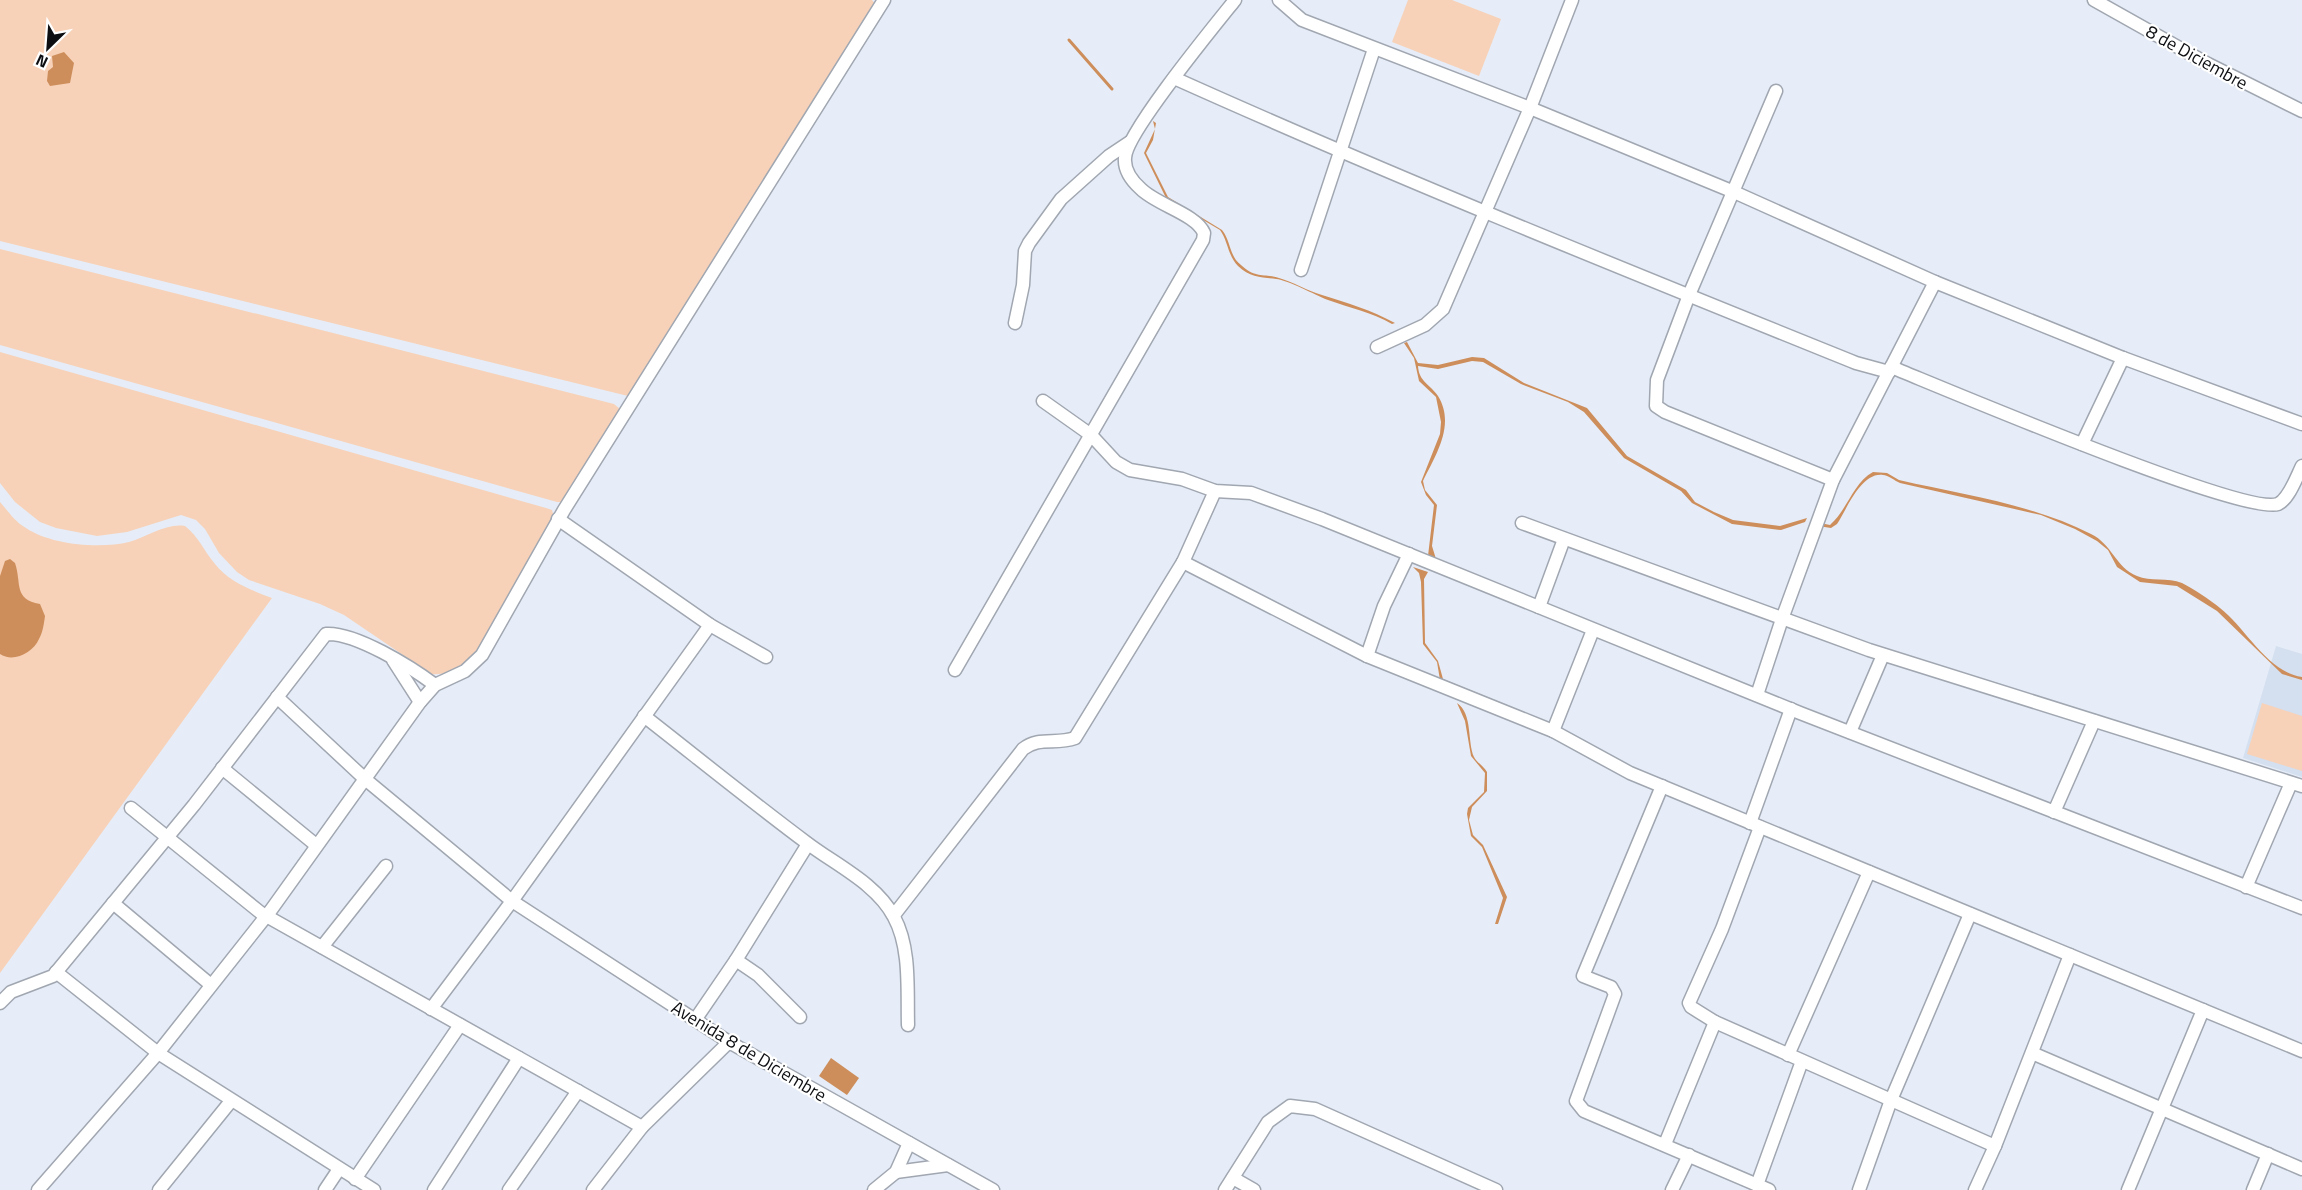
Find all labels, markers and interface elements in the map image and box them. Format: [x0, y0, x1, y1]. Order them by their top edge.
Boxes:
north arrow [18, 18, 78, 78]
street label: 8 de Diciembre [2141, 18, 2253, 96]
text: N [32, 48, 52, 75]
street label: Avenida 8 de Diciembre [666, 994, 832, 1108]

